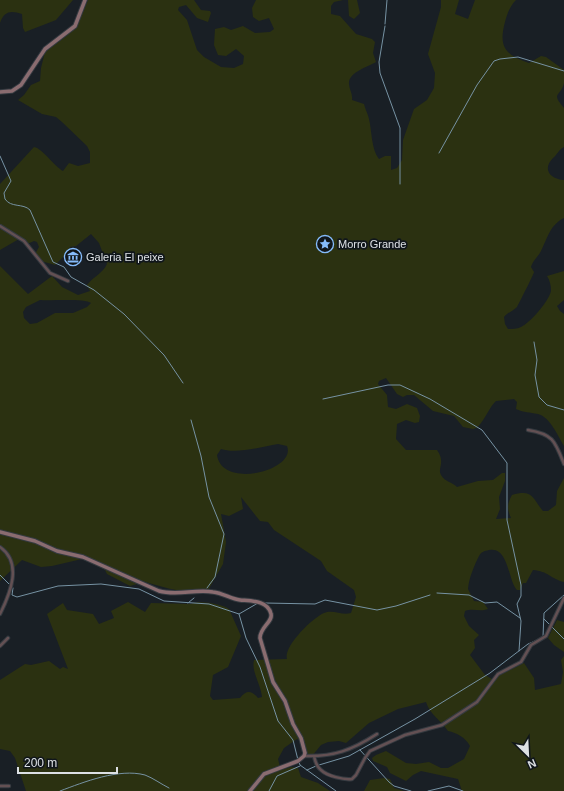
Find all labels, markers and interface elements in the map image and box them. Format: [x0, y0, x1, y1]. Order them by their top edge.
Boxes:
place icon: Morro Grande [315, 234, 335, 254]
place label: Morro Grande [338, 238, 406, 250]
museum icon: Galeria El peixe [63, 247, 83, 267]
place label: Galeria El peixe [86, 251, 164, 263]
north arrow [508, 735, 548, 775]
scale bar [18, 749, 117, 775]
text: 200 m [24, 756, 57, 770]
text: N [526, 757, 538, 771]

